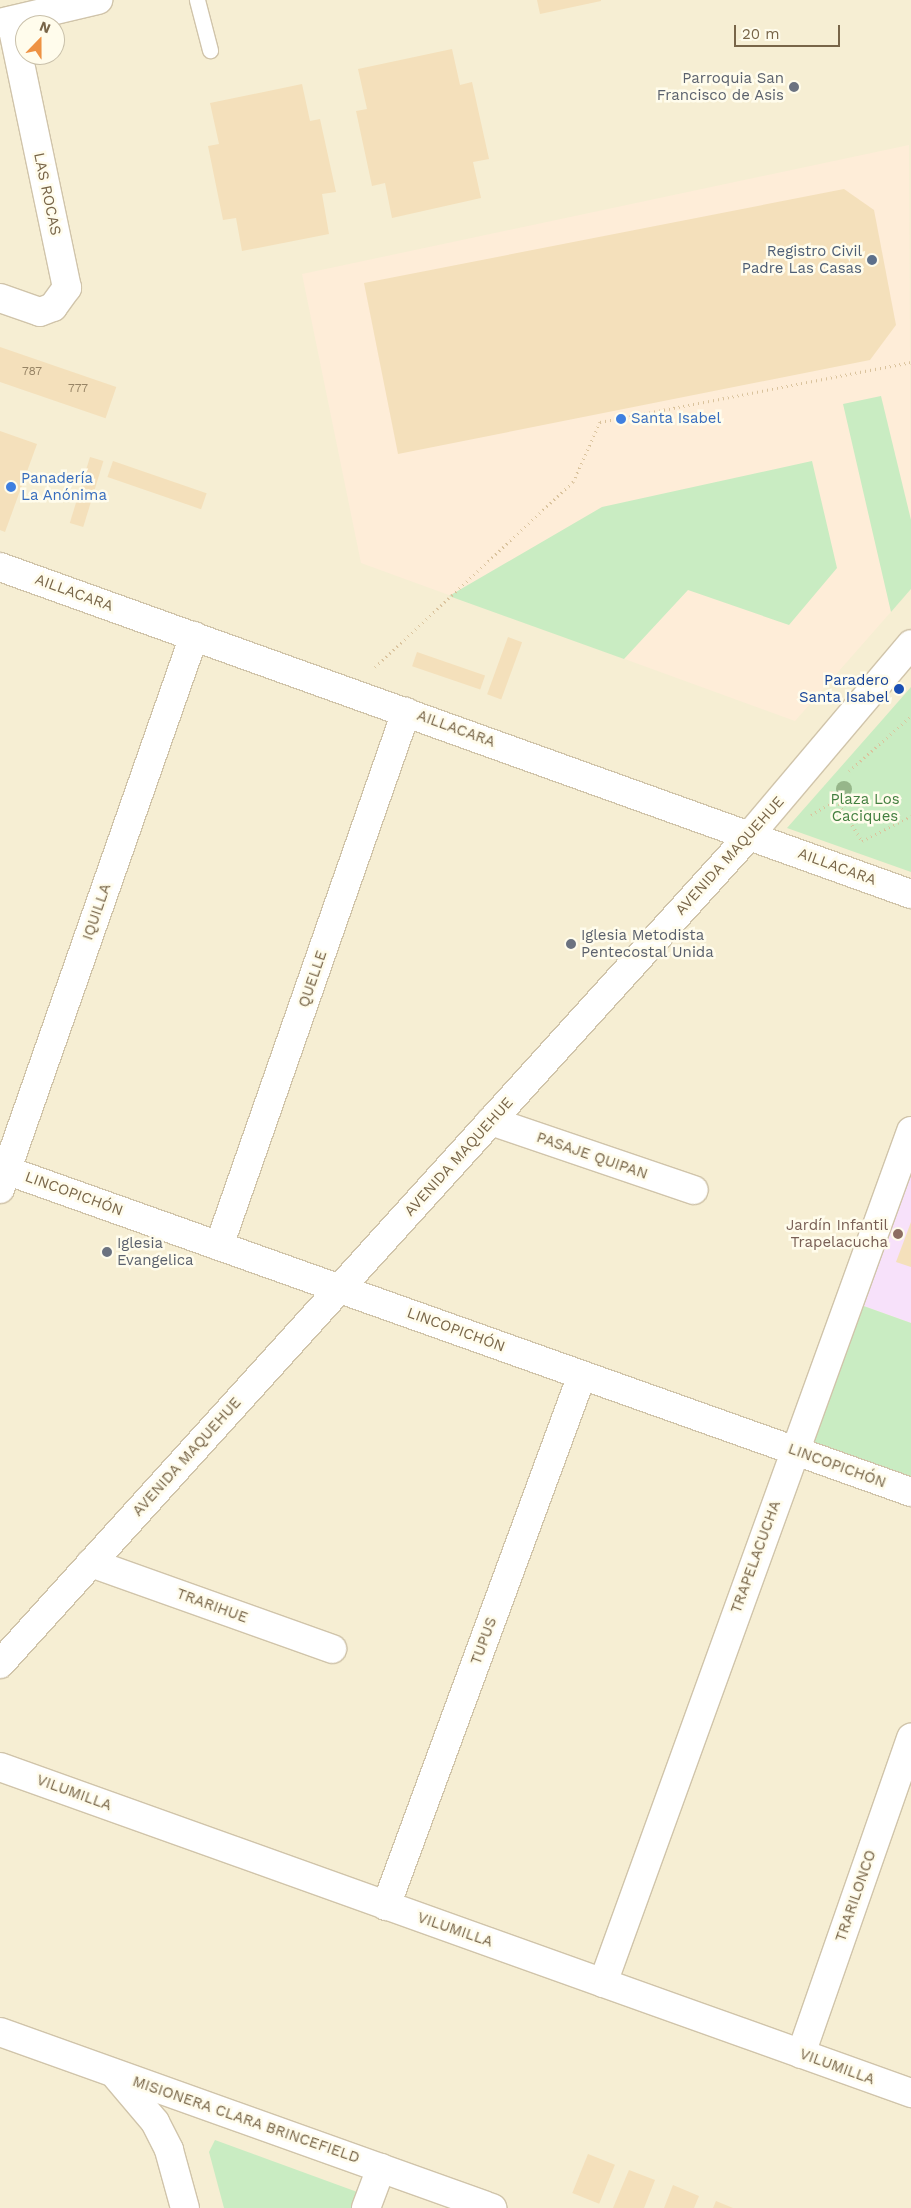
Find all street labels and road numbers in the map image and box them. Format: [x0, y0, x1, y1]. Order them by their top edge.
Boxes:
street label: LAS ROCAS [29, 151, 65, 237]
street label: AILLACARA [32, 571, 116, 615]
street label: AILLACARA [414, 707, 498, 751]
street label: AVENIDA MAQUEHUE [672, 793, 788, 919]
street label: AILLACARA [795, 845, 879, 889]
street label: IQUILLA [79, 881, 115, 943]
street label: QUELLE [295, 948, 331, 1010]
street label: AVENIDA MAQUEHUE [401, 1094, 517, 1220]
street label: PASAJE QUIPAN [534, 1129, 650, 1183]
street label: LINCOPICHÓN [23, 1168, 125, 1220]
street label: LINCOPICHÓN [405, 1304, 507, 1356]
street label: AVENIDA MAQUEHUE [129, 1394, 245, 1520]
street label: LINCOPICHÓN [786, 1440, 888, 1492]
street label: TRAPELACUCHA [727, 1498, 785, 1616]
street label: TRARIHUE [174, 1585, 250, 1627]
street label: TUPUS [467, 1615, 501, 1667]
street label: VILUMILLA [34, 1771, 114, 1815]
street label: TRARILONCO [832, 1848, 880, 1944]
street label: VILUMILLA [415, 1909, 495, 1951]
street label: VILUMILLA [797, 2045, 877, 2089]
street label: MISIONERA CLARA BRINCEFIELD [129, 2072, 363, 2168]

